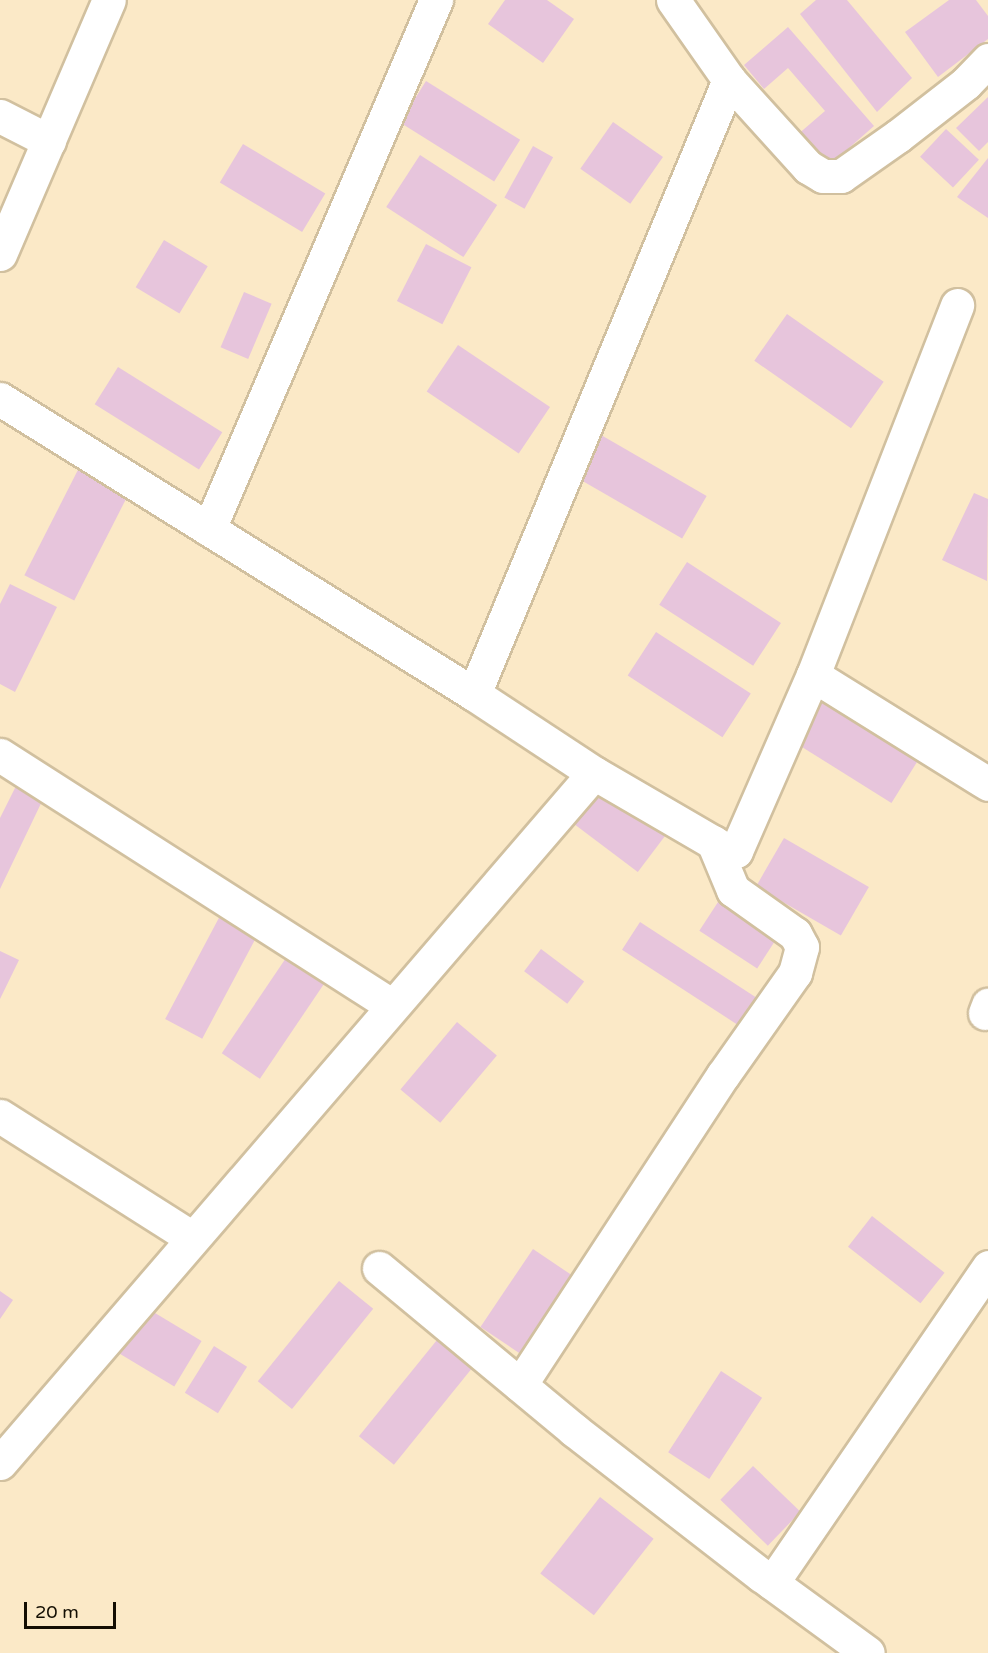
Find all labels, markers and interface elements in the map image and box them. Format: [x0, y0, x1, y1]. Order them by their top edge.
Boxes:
scale bar [27, 1590, 118, 1628]
text: 20 m [35, 1601, 79, 1623]

